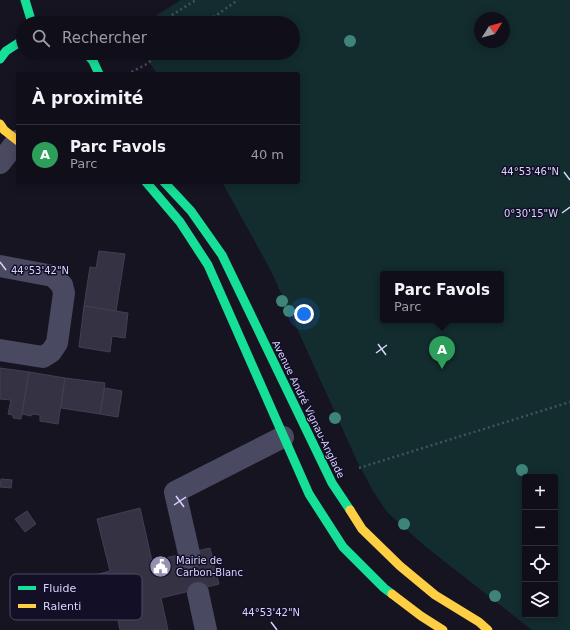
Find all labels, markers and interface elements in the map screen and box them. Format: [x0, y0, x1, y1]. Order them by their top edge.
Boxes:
north arrow [474, 12, 510, 48]
search box [16, 16, 300, 60]
icon: search [30, 27, 52, 49]
text: Rechercher [62, 29, 147, 47]
text: À proximité [32, 88, 143, 108]
text: Parc Favols [70, 138, 166, 156]
text: A [40, 147, 50, 162]
text: 40 m [251, 147, 284, 162]
text: Parc [70, 156, 97, 171]
text: 44°53'46"N [501, 166, 559, 177]
text: 0°30'15"W [504, 208, 558, 219]
text: 44°53'42"N [11, 265, 69, 276]
popup [380, 271, 504, 323]
text: Parc Favols [394, 281, 490, 299]
text: Parc [394, 299, 422, 314]
your location [294, 304, 314, 324]
pin: A [429, 336, 455, 369]
street label: Avenue André Vignau-Anglade [270, 339, 347, 480]
map controls [522, 474, 558, 618]
button: + [522, 474, 558, 510]
button: − [522, 510, 558, 546]
button: locate [522, 546, 558, 582]
public building icon: Mairie de Carbon-Blanc [148, 553, 174, 579]
place label: Mairie de Carbon-Blanc [176, 555, 243, 578]
legend [10, 574, 142, 620]
text: Fluide [43, 582, 76, 595]
button: layers [522, 582, 558, 618]
text: Ralenti [43, 600, 81, 613]
text: 44°53'42"N [242, 607, 300, 618]

